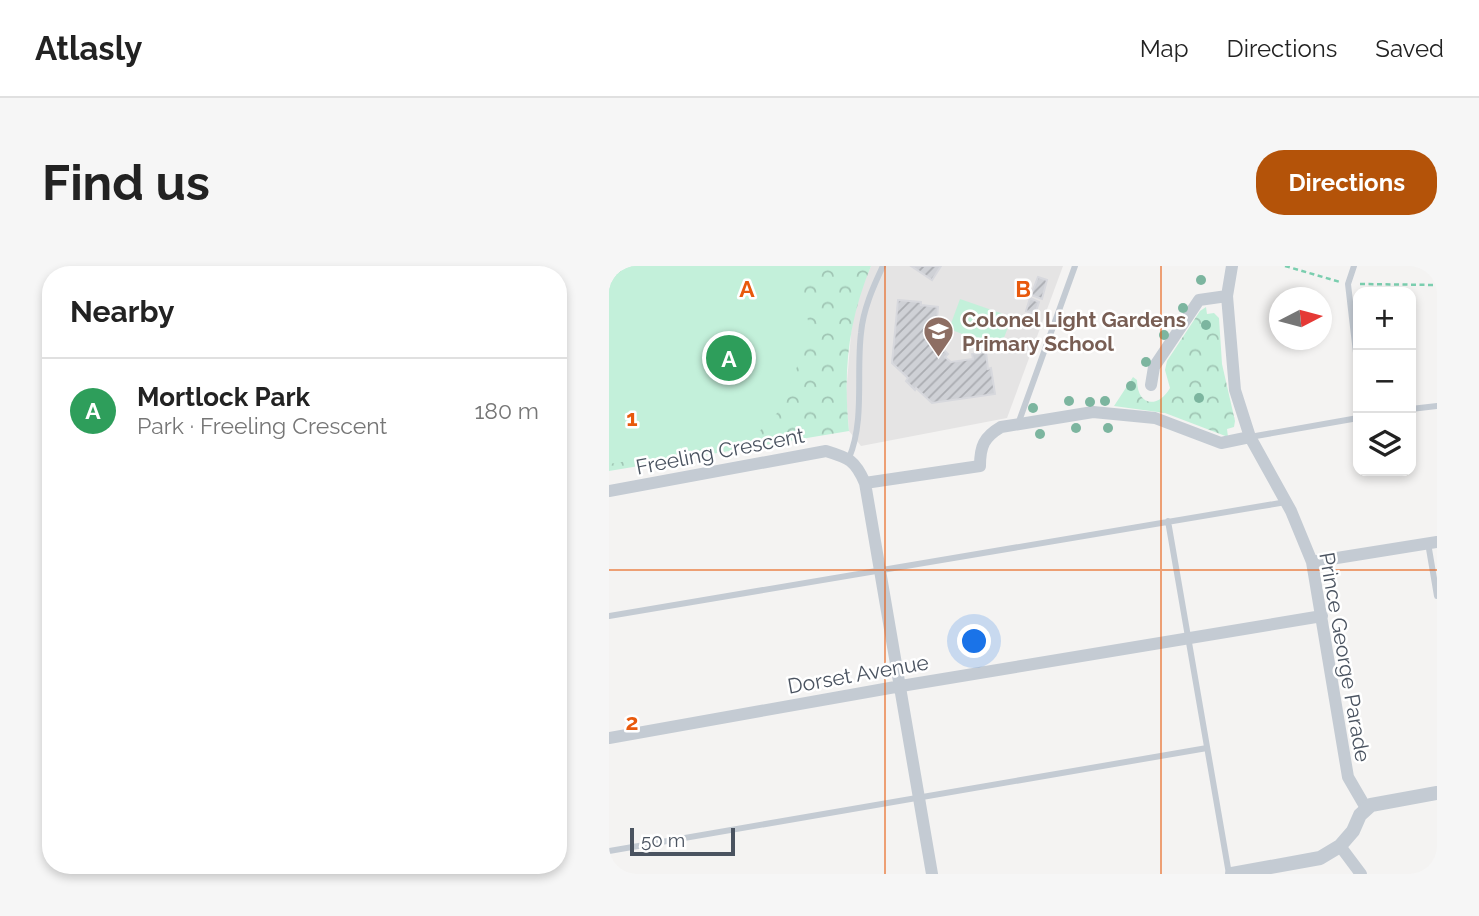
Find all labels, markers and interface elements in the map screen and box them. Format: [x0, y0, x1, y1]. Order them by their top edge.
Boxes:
text: Atlasly [35, 29, 142, 68]
text: Map [1140, 34, 1189, 63]
text: Directions [1227, 34, 1337, 63]
text: Saved [1375, 34, 1444, 63]
button: Directions [1256, 150, 1437, 215]
text: Find us [42, 154, 210, 211]
text: A [739, 275, 755, 302]
text: B [1015, 275, 1031, 302]
north arrow [1269, 287, 1332, 350]
map controls [1353, 287, 1416, 476]
button: + [1353, 287, 1416, 350]
text: Nearby [70, 294, 174, 329]
place label: Colonel Light Gardens Primary School [962, 307, 1186, 356]
school or university icon: Colonel Light Gardens Primary School [922, 314, 956, 358]
pin: A [706, 332, 752, 384]
button: − [1353, 350, 1416, 413]
text: Mortlock Park [137, 382, 310, 412]
text: A [85, 397, 101, 424]
text: 180 m [474, 397, 539, 424]
text: 1 [626, 404, 638, 431]
text: Park · Freeling Crescent [137, 412, 387, 439]
button: layers [1353, 413, 1416, 476]
street label: Freeling Crescent [634, 422, 806, 480]
street label: Prince George Parade [1314, 550, 1376, 764]
your location [957, 624, 991, 658]
street label: Dorset Avenue [786, 649, 930, 699]
text: 2 [626, 708, 638, 735]
scale bar [630, 825, 735, 857]
text: 50 m [641, 829, 685, 851]

